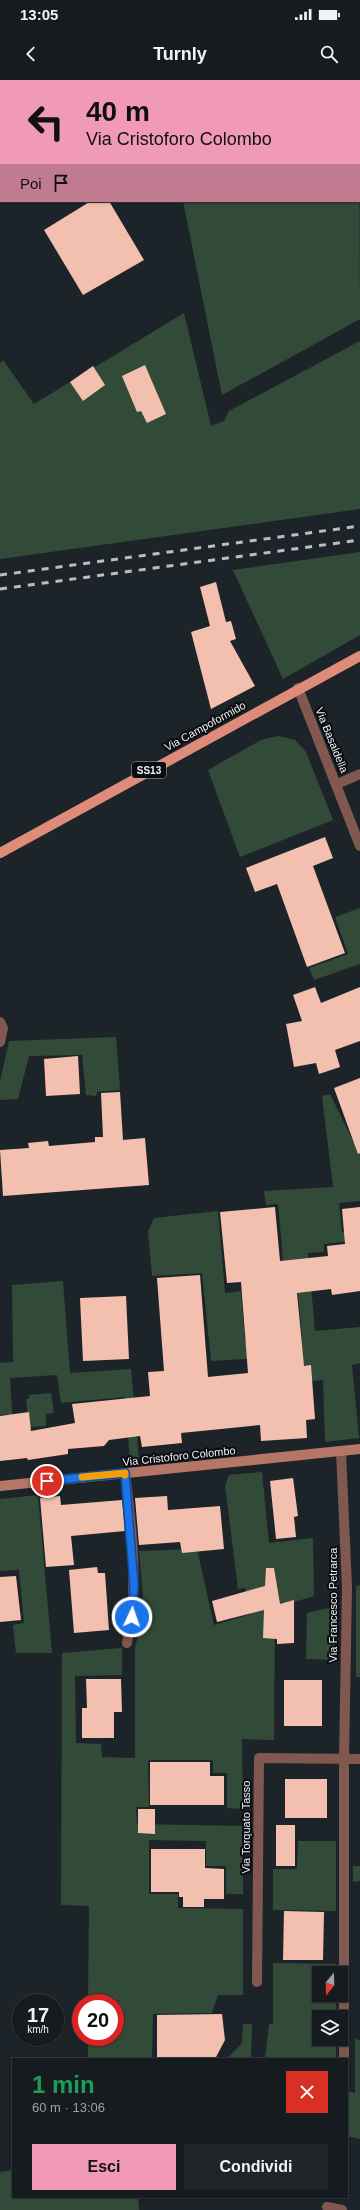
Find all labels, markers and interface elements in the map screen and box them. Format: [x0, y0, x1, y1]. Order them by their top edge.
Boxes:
text: 13:05 [20, 6, 58, 23]
icon: back [20, 43, 42, 65]
icon: search [318, 43, 340, 65]
text: Turnly [153, 44, 207, 64]
icon: left [20, 96, 72, 148]
text: 40 m [86, 96, 150, 127]
text: Via Cristoforo Colombo [86, 129, 272, 149]
icon: arrive [50, 172, 72, 194]
text: Poi [20, 175, 42, 192]
street label: Via Campoformido [162, 699, 248, 753]
street label: Via Basaldella [313, 706, 351, 775]
road number: SS13 [132, 762, 166, 778]
street label: Via Cristoforo Colombo [122, 1444, 236, 1468]
pin [30, 1464, 64, 1498]
icon: arrive [36, 1470, 58, 1492]
street label: Via Francesco Petrarca [327, 1547, 339, 1662]
position arrow [111, 1596, 153, 1638]
street label: Via Torquato Tasso [240, 1781, 252, 1873]
north arrow [312, 1966, 348, 2002]
map controls [312, 1966, 348, 2046]
speed limit sign: 20 [72, 1994, 124, 2046]
text: 17 [27, 2004, 49, 2026]
button: layers [312, 2010, 348, 2046]
text: km/h [27, 2024, 49, 2035]
text: 1 min [32, 2071, 95, 2098]
button: close [286, 2071, 328, 2113]
text: 60 m · 13:06 [32, 2100, 105, 2115]
button: Esci [32, 2144, 176, 2190]
button: Condividi [184, 2144, 328, 2190]

